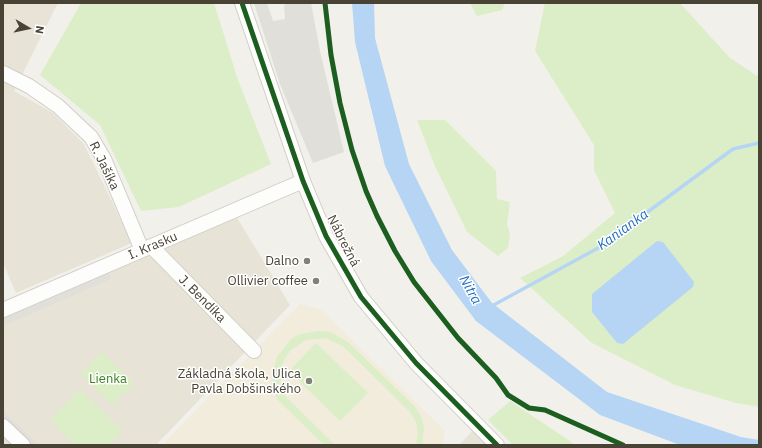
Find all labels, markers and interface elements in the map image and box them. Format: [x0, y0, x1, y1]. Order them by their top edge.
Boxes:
north arrow [8, 8, 48, 48]
text: N [32, 25, 47, 35]
street label: R. Jašíka [86, 139, 122, 193]
water label: Kanianka [594, 206, 652, 254]
street label: Nábrežná [323, 213, 363, 269]
street label: I. Krasku [126, 229, 180, 263]
place label: Dalno [265, 253, 299, 269]
marker: Dalno [302, 256, 312, 266]
street label: J. Bendíka [175, 272, 229, 326]
water label: Nitra [455, 272, 485, 308]
place label: Ollivier coffee [228, 273, 308, 289]
marker: Ollivier coffee [311, 276, 321, 286]
place label: Základná škola, Ulica Pavla Dobšinského [178, 366, 301, 397]
park label: Lienka [89, 371, 127, 387]
marker: Základná škola, Ulica Pavla Dobšinského [304, 376, 314, 386]

